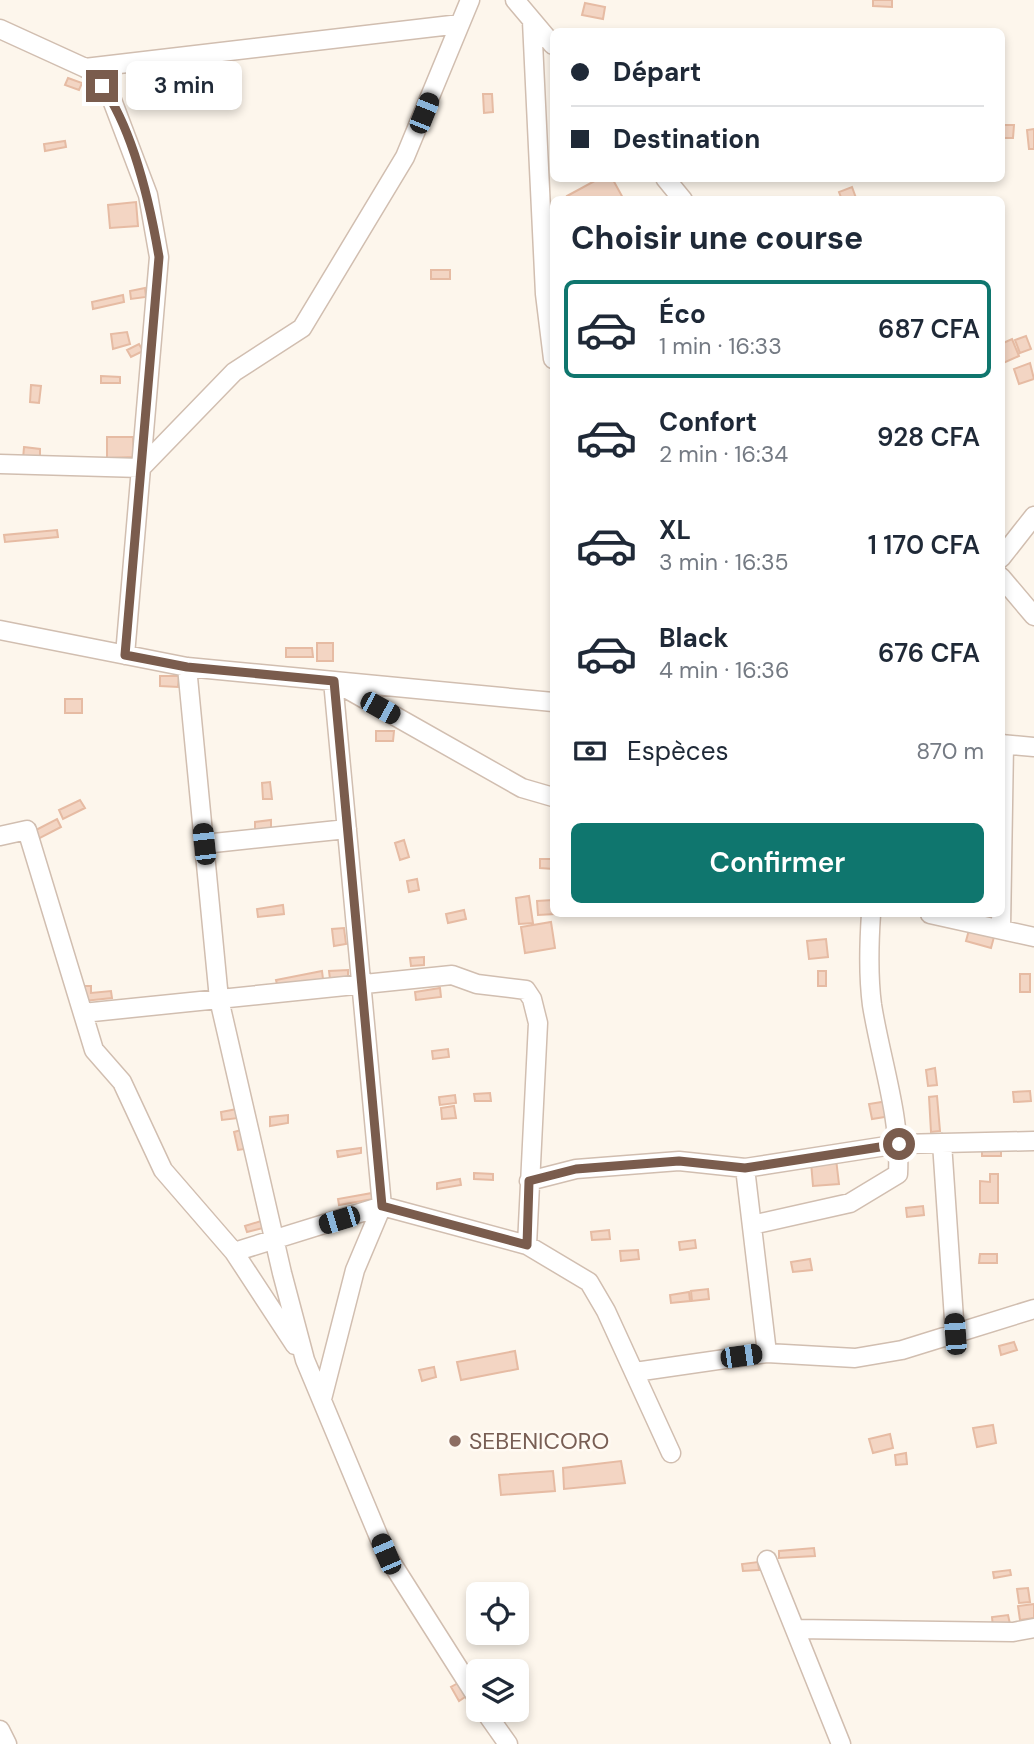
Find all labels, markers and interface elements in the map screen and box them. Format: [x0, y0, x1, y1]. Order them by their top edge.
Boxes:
text: Départ [613, 55, 701, 89]
callout: 3 min [126, 62, 242, 110]
route end [86, 70, 118, 102]
text: 3 min [154, 70, 214, 100]
car [407, 90, 442, 136]
text: Destination [613, 122, 760, 156]
text: Choisir une course [571, 217, 863, 259]
text: Éco [659, 297, 706, 331]
icon: car [575, 298, 638, 361]
text: 687 CFA [878, 312, 980, 346]
text: 1 min · 16:33 [659, 331, 782, 361]
text: Confort [659, 405, 757, 439]
icon: car [575, 406, 638, 469]
text: 928 CFA [877, 420, 980, 454]
text: 2 min · 16:34 [659, 439, 788, 469]
text: XL [659, 513, 691, 547]
icon: car [575, 514, 638, 577]
text: 1 170 CFA [868, 528, 980, 562]
text: 3 min · 16:35 [659, 547, 789, 577]
text: Black [659, 621, 729, 655]
icon: car [575, 622, 638, 685]
text: 676 CFA [878, 636, 980, 670]
text: 4 min · 16:36 [659, 655, 789, 685]
car [357, 689, 404, 727]
icon: cash [571, 732, 609, 770]
text: Espèces [627, 734, 728, 768]
text: 870 m [916, 736, 984, 766]
car [192, 822, 217, 866]
button: Confirmer [571, 823, 984, 903]
route start [883, 1128, 915, 1160]
car [316, 1204, 363, 1236]
car [944, 1312, 967, 1356]
car [719, 1343, 764, 1369]
place label: SEBENICORO [469, 1426, 609, 1456]
marker: SEBENICORO [447, 1433, 463, 1449]
car [369, 1531, 404, 1577]
map controls [466, 1582, 529, 1722]
button: locate [466, 1582, 529, 1645]
button: layers [466, 1659, 529, 1722]

